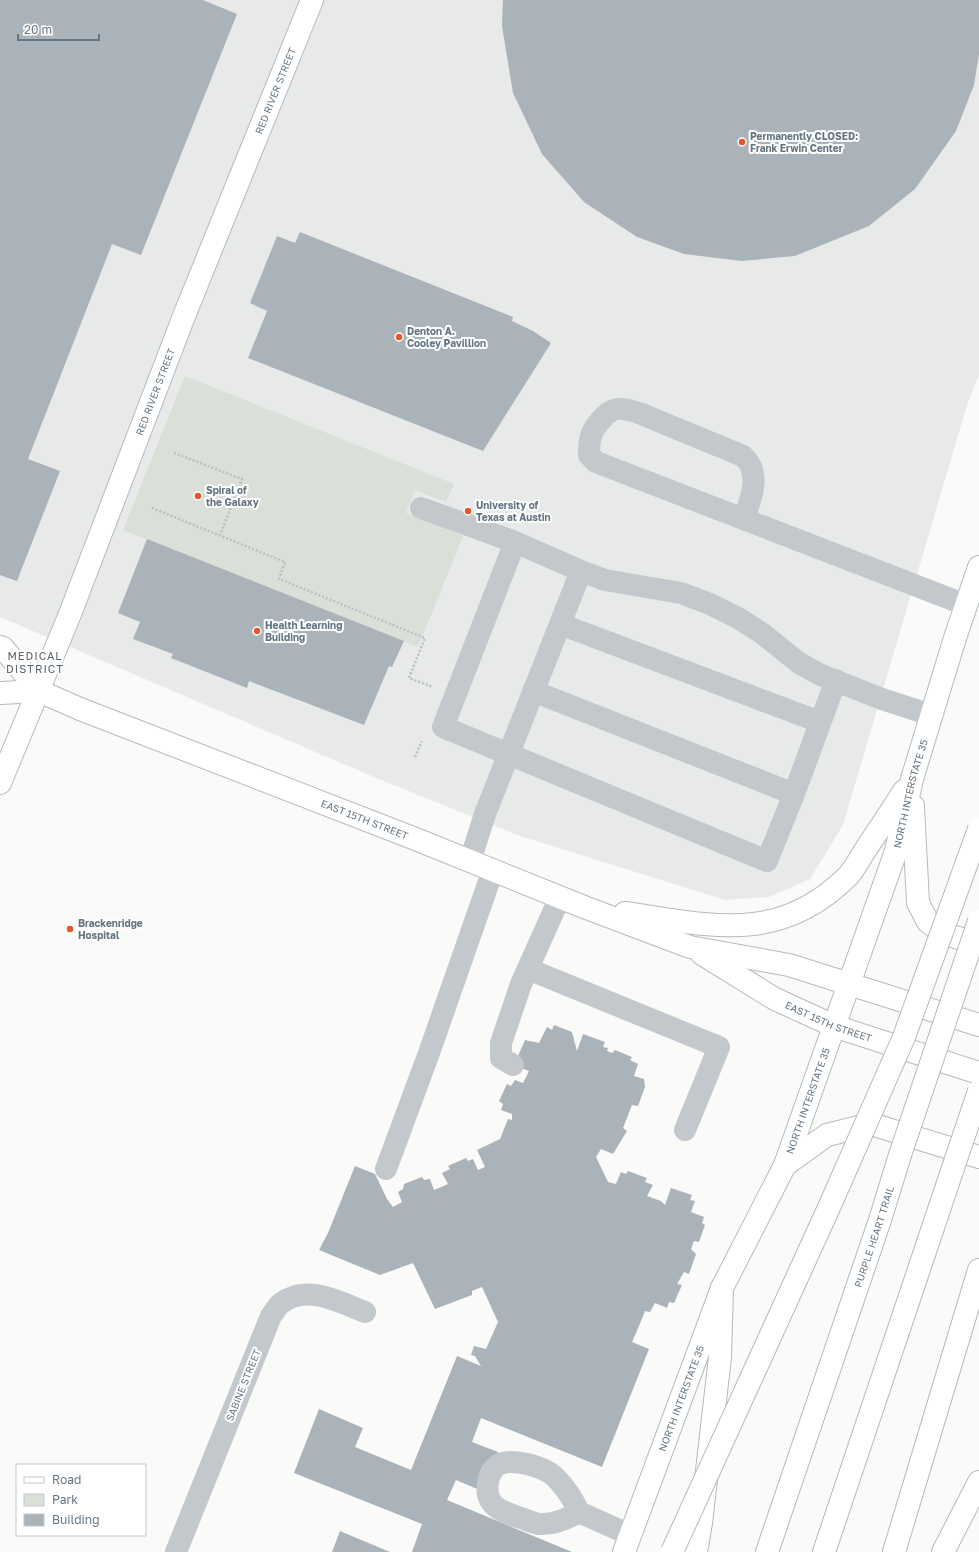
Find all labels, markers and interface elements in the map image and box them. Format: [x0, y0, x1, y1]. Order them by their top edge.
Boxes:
scale bar [18, 16, 99, 42]
text: 20 m [24, 22, 52, 37]
street label: RED RIVER STREET [252, 46, 298, 136]
place label: Permanently CLOSED: Frank Erwin Center [750, 130, 858, 154]
marker: Permanently CLOSED: Frank Erwin Center [737, 137, 747, 147]
place label: Denton A. Cooley Pavillion [407, 325, 486, 349]
marker: Denton A. Cooley Pavillion [394, 332, 404, 342]
street label: RED RIVER STREET [133, 346, 177, 437]
place label: Spiral of the Galaxy [206, 484, 259, 508]
marker: Spiral of the Galaxy [193, 491, 203, 501]
place label: University of Texas at Austin [476, 499, 551, 523]
marker: University of Texas at Austin [463, 506, 473, 516]
place label: Health Learning Building [265, 619, 342, 643]
marker: Health Learning Building [252, 626, 262, 636]
district label: MEDICAL DISTRICT [6, 649, 64, 675]
street label: NORTH INTERSTATE 35 [891, 737, 930, 849]
street label: EAST 15TH STREET [319, 797, 410, 842]
place label: Brackenridge Hospital [78, 917, 143, 941]
marker: Brackenridge Hospital [65, 924, 75, 934]
street label: EAST 15TH STREET [783, 999, 874, 1044]
street label: NORTH INTERSTATE 35 [783, 1046, 832, 1156]
street label: PURPLE HEART TRAIL [852, 1184, 896, 1289]
street label: NORTH INTERSTATE 35 [656, 1343, 706, 1453]
street label: SABINE STREET [223, 1347, 263, 1423]
legend [16, 1464, 146, 1536]
text: Road [52, 1472, 81, 1487]
text: Park [52, 1492, 78, 1507]
text: Building [52, 1512, 100, 1527]

